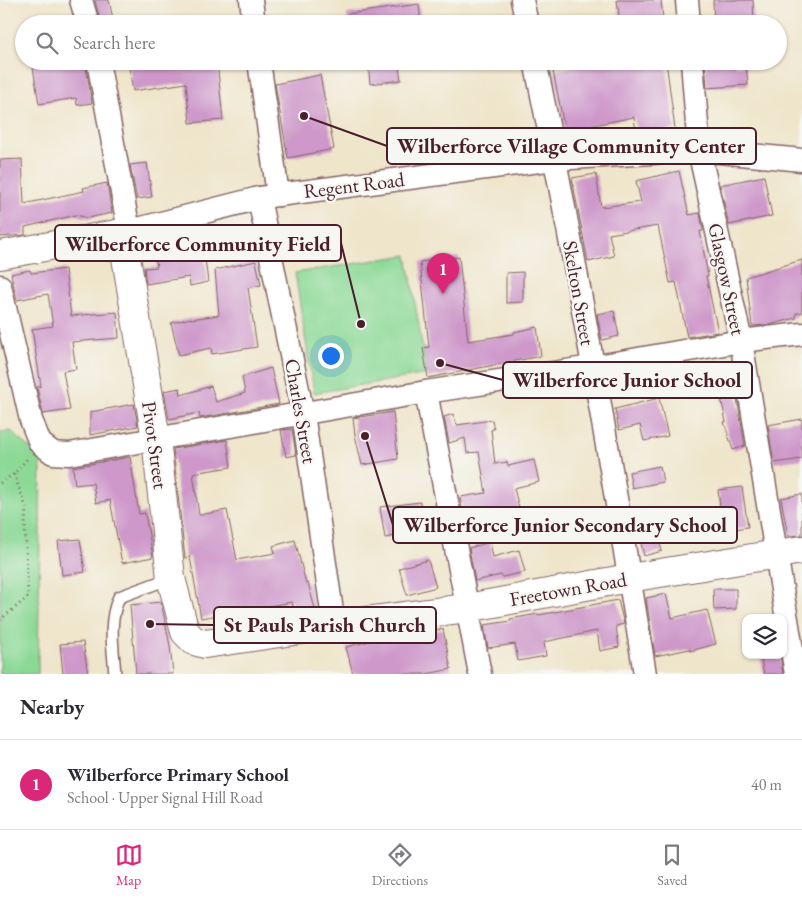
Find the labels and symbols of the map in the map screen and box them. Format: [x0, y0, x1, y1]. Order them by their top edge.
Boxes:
callout: Wilberforce Village Community Center [387, 128, 756, 164]
text: Wilberforce Village Community Center [397, 132, 745, 159]
street label: Regent Road [302, 166, 407, 204]
street label: Glasgow Street [702, 221, 752, 338]
callout: Wilberforce Community Field [55, 225, 341, 261]
text: Wilberforce Community Field [65, 230, 331, 257]
street label: Skelton Street [557, 239, 601, 348]
pin: 1 [427, 253, 459, 294]
your location [318, 343, 344, 369]
street label: Charles Street [279, 356, 323, 466]
callout: Wilberforce Junior School [503, 362, 752, 398]
text: Wilberforce Junior School [513, 366, 741, 393]
street label: Pivot Street [136, 399, 174, 491]
callout: Wilberforce Junior Secondary School [393, 507, 737, 543]
text: Wilberforce Junior Secondary School [403, 511, 727, 538]
street label: Freetown Road [507, 566, 629, 612]
callout: St Pauls Parish Church [214, 607, 436, 643]
text: St Pauls Parish Church [224, 611, 426, 638]

